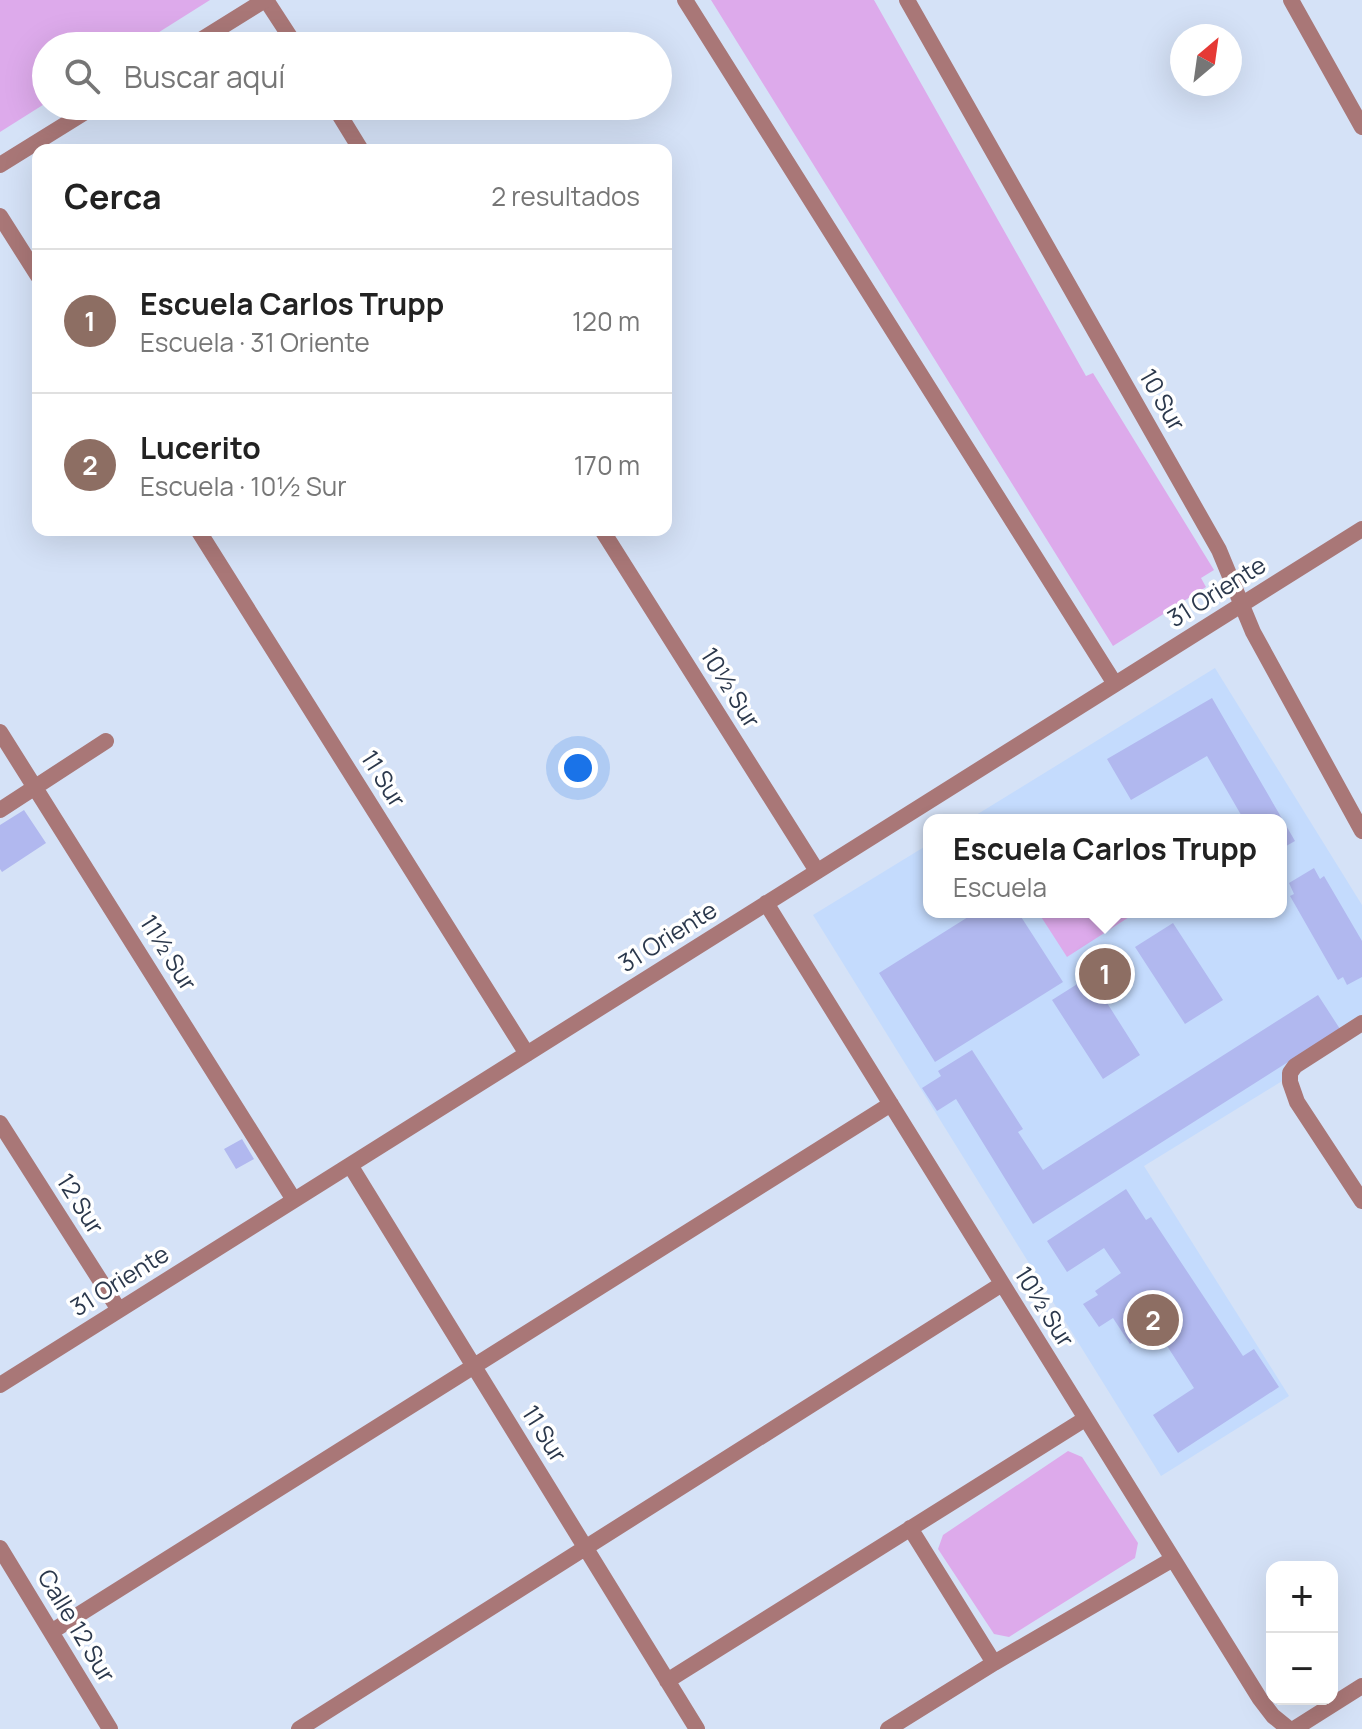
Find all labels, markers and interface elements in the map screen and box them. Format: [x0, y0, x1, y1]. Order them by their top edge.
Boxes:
north arrow [1170, 24, 1242, 96]
search box [32, 32, 672, 120]
icon: search [60, 54, 104, 98]
text: Buscar aquí [124, 56, 285, 97]
text: Cerca [64, 173, 162, 219]
text: 2 resultados [491, 178, 640, 214]
text: Escuela Carlos Trupp [140, 283, 444, 324]
text: 1 [84, 303, 96, 339]
text: 120 m [572, 303, 640, 339]
text: Escuela · 31 Oriente [140, 324, 370, 360]
street label: 10 Sur [1132, 362, 1194, 437]
text: Lucerito [140, 427, 261, 468]
text: 2 [82, 447, 98, 483]
text: 170 m [574, 447, 640, 483]
text: Escuela · 10½ Sur [140, 468, 347, 504]
street label: 31 Oriente [1161, 548, 1272, 634]
street label: 10½ Sur [694, 641, 769, 734]
street label: 11 Sur [354, 743, 415, 813]
your location [558, 748, 598, 788]
popup [923, 814, 1287, 918]
text: Escuela Carlos Trupp [953, 828, 1257, 869]
text: Escuela [953, 869, 1047, 905]
street label: 31 Oriente [612, 893, 723, 979]
street label: 11½ Sur [133, 908, 206, 997]
pin: 1 [1079, 944, 1131, 1004]
street label: 12 Sur [50, 1167, 113, 1240]
street label: 31 Oriente [64, 1237, 175, 1323]
street label: 10½ Sur [1008, 1260, 1083, 1353]
pin: 2 [1127, 1290, 1179, 1350]
street label: 11 Sur [515, 1398, 576, 1468]
map controls [1266, 1561, 1338, 1705]
button: + [1266, 1561, 1338, 1633]
street label: Calle 12 Sur [31, 1563, 124, 1688]
button: − [1266, 1633, 1338, 1705]

